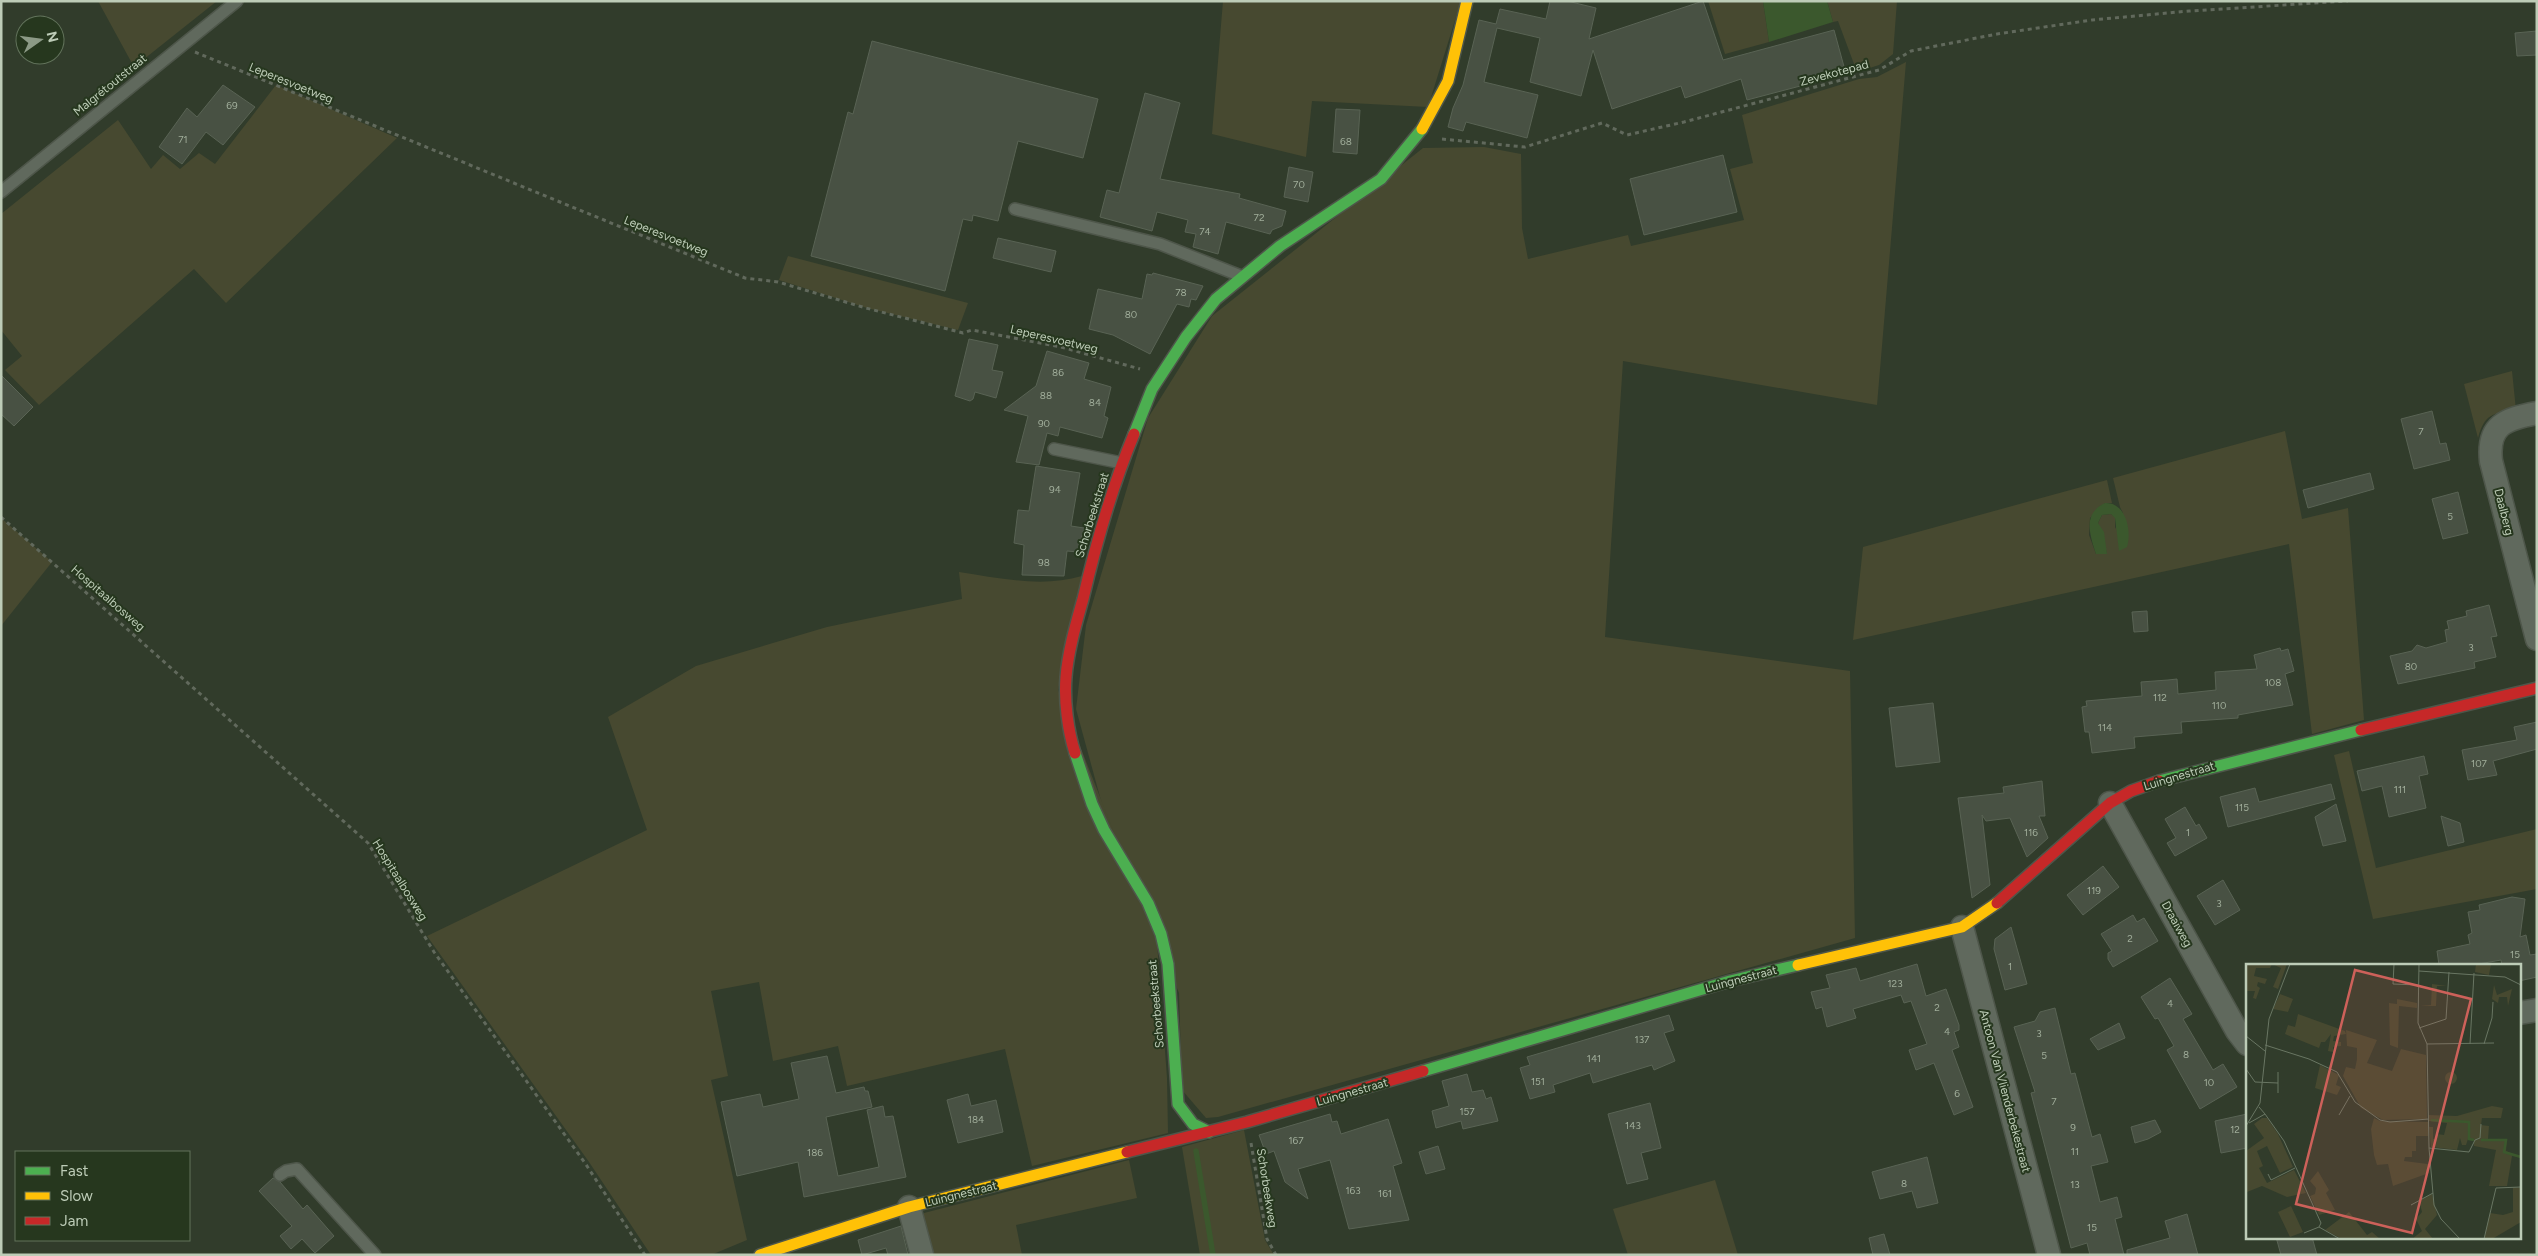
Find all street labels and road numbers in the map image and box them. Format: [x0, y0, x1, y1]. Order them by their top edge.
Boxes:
street label: Malgrétoutstraat [71, 51, 150, 119]
street label: Zevekotepad [1798, 57, 1870, 89]
street label: Leperesvoetweg [247, 60, 335, 106]
street label: Leperesvoetweg [622, 213, 710, 259]
street label: Leperesvoetweg [1009, 322, 1099, 356]
street label: Schorbeekstraat [1072, 470, 1112, 559]
street label: Daalberg [2491, 487, 2517, 537]
street label: Hospitaalbosweg [68, 562, 148, 634]
street label: Luingnestraat [2142, 758, 2217, 793]
street label: Hospitaalbosweg [369, 837, 431, 923]
street label: Draaiweg [2159, 899, 2195, 949]
street label: Schorbeekstraat [1145, 959, 1167, 1049]
street label: Luingnestraat [1704, 963, 1779, 995]
street label: Antoon Van Vlienderbekestraat [1977, 1008, 2034, 1174]
street label: Luingnestraat [1315, 1075, 1390, 1109]
street label: Schorbeekweg [1254, 1147, 1280, 1229]
street label: Luingnestraat [924, 1178, 999, 1210]

